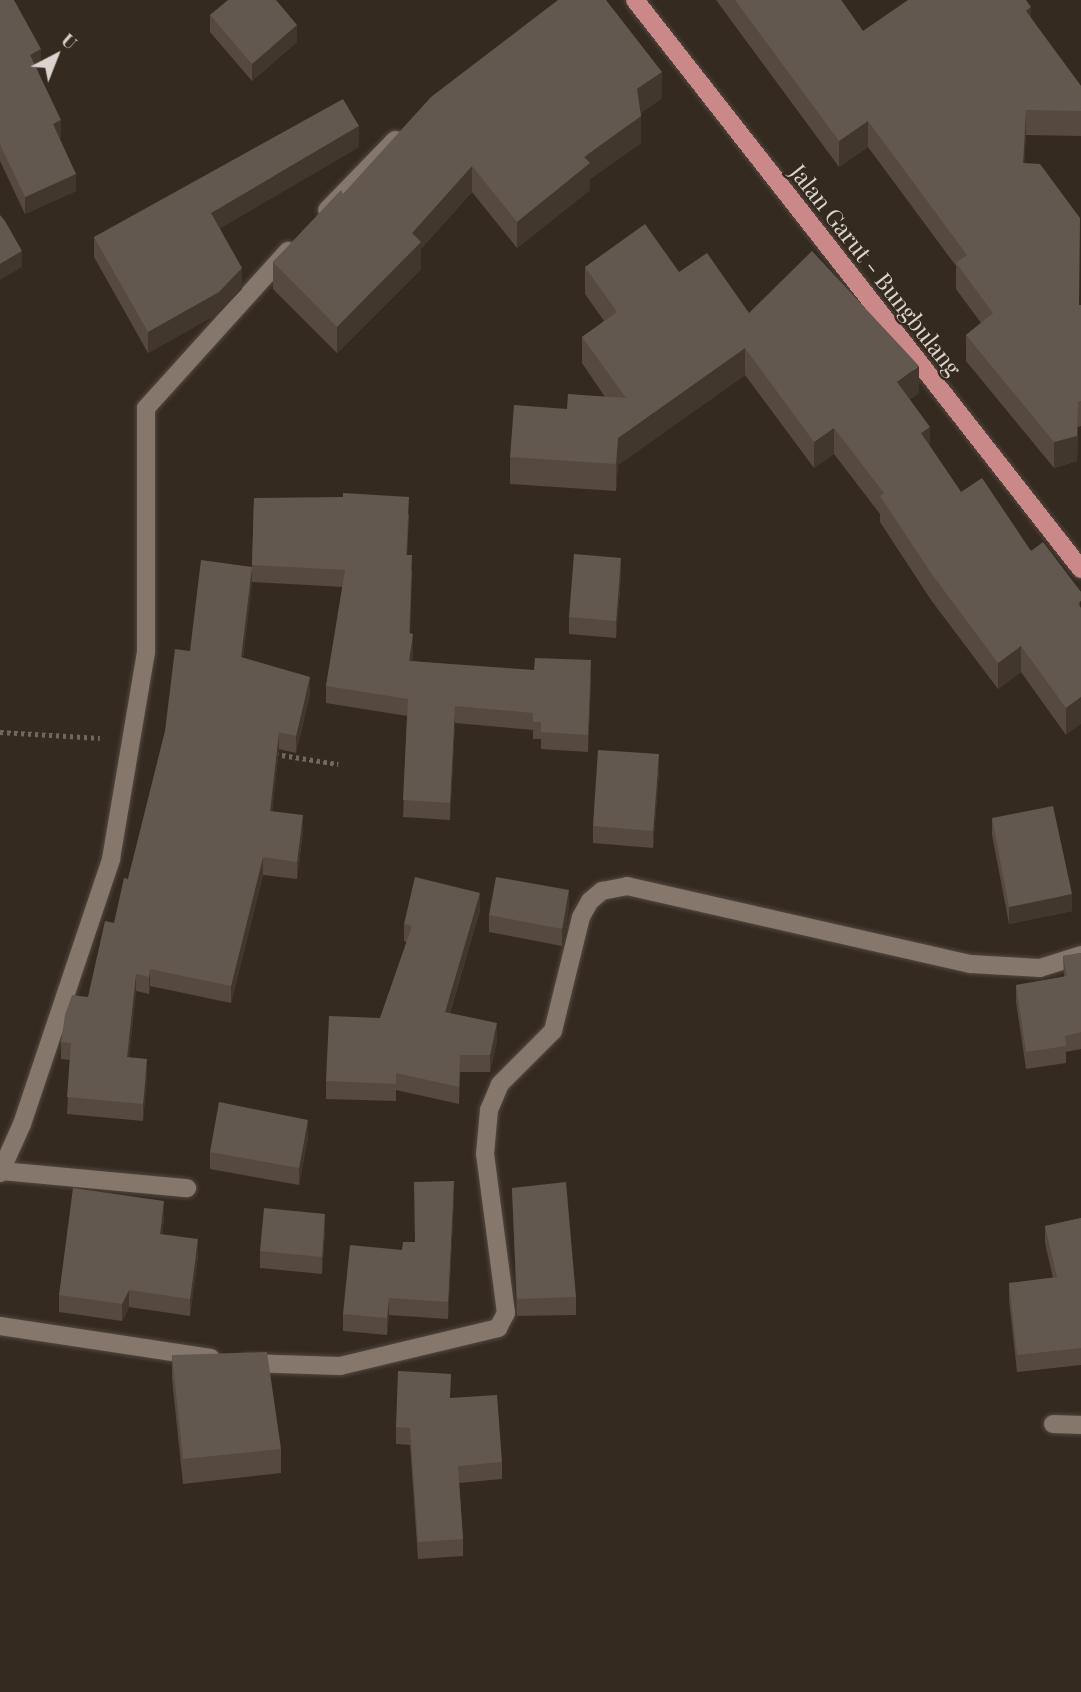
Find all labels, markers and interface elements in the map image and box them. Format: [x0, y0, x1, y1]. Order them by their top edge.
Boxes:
north arrow [21, 21, 91, 91]
text: U [56, 26, 84, 54]
street label: Jalan Garut - Bungbulang [785, 158, 967, 382]

